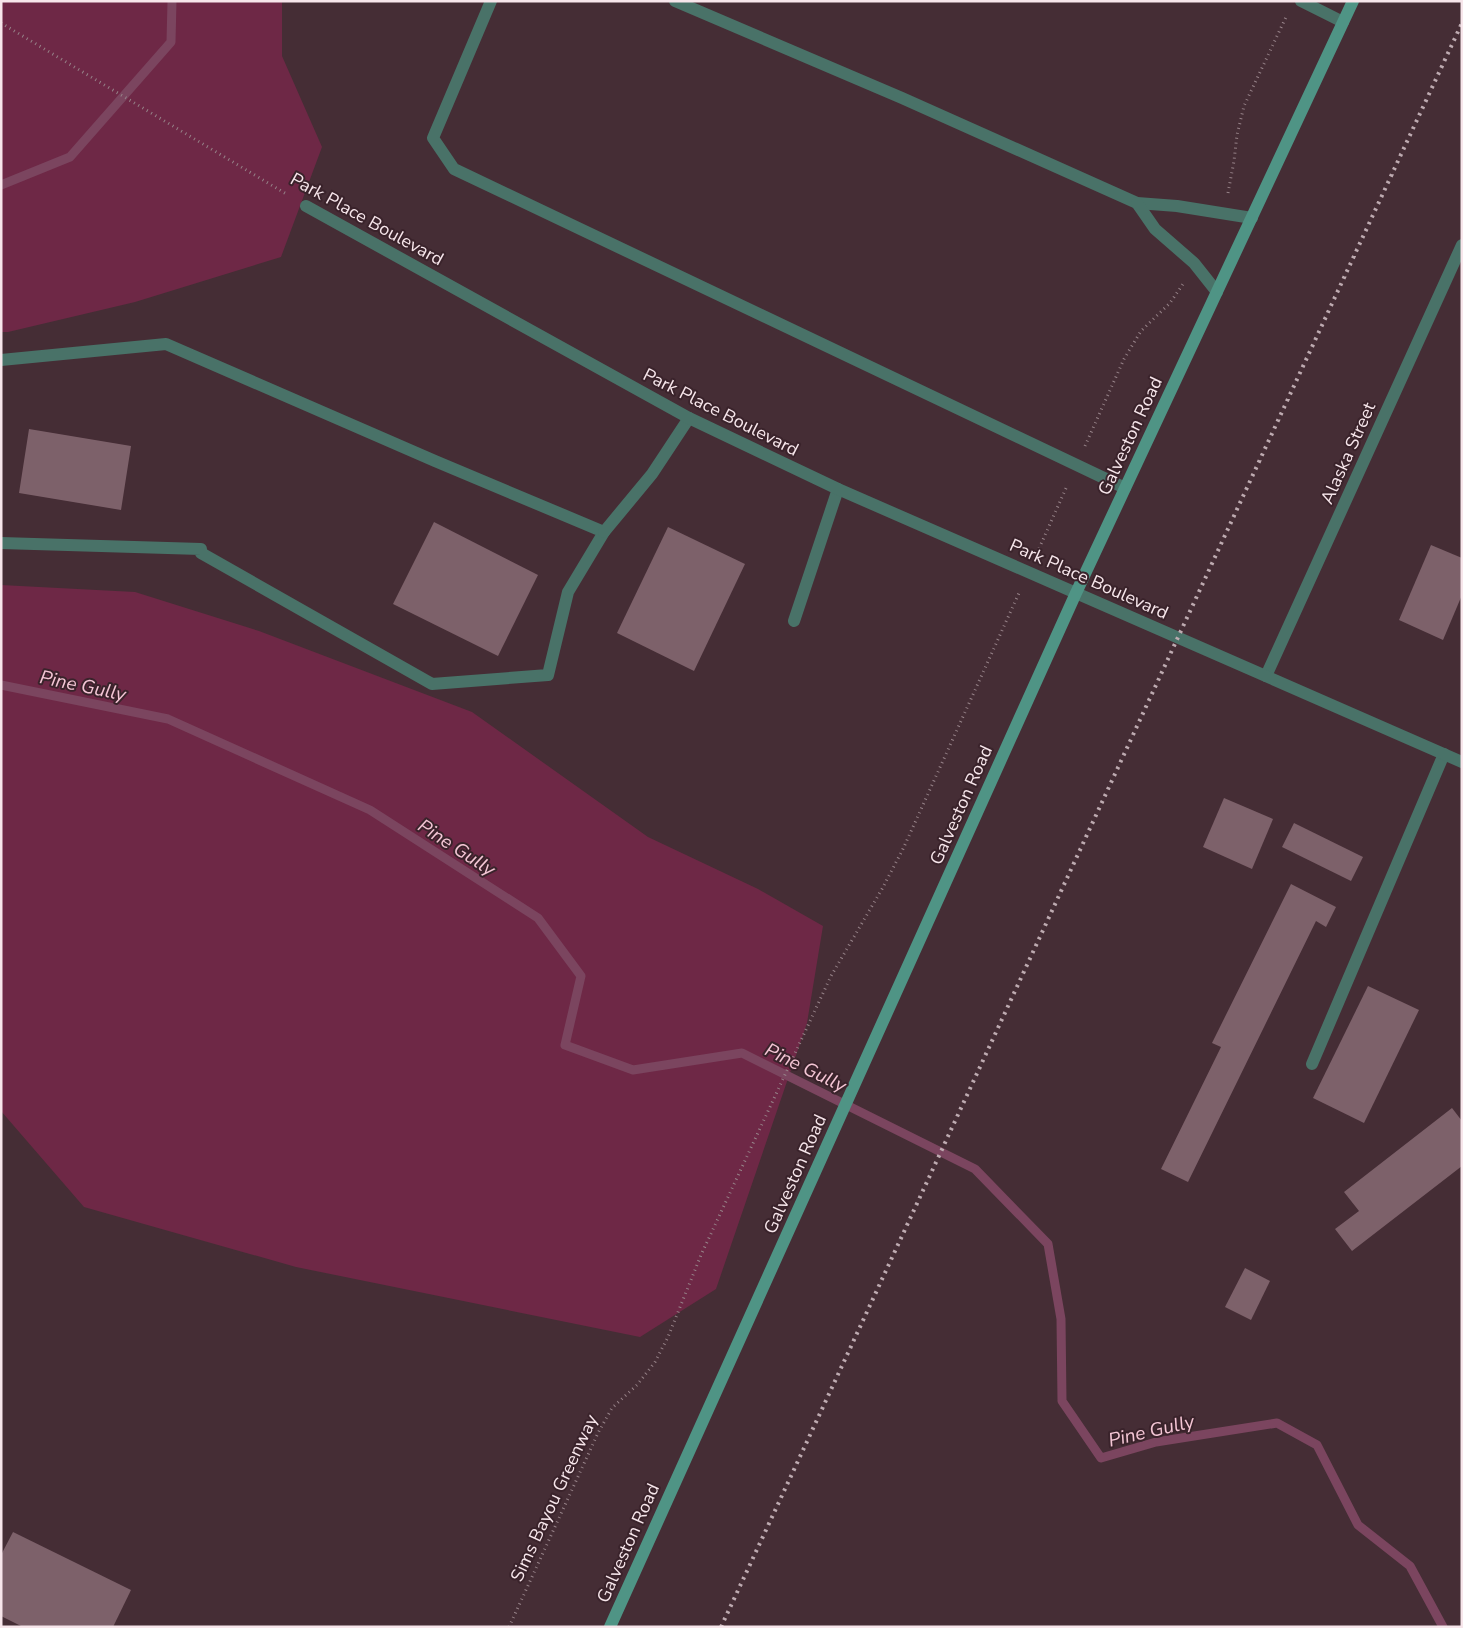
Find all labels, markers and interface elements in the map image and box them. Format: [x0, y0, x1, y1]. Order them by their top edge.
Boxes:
street label: Park Place Boulevard [286, 167, 448, 271]
street label: Park Place Boulevard [639, 362, 803, 462]
street label: Galveston Road [1092, 373, 1168, 499]
street label: Alaska Street [1315, 398, 1381, 508]
street label: Park Place Boulevard [1006, 533, 1172, 625]
water label: Pine Gully [37, 664, 129, 708]
street label: Galveston Road [924, 742, 998, 868]
water label: Pine Gully [413, 813, 501, 883]
water label: Pine Gully [761, 1037, 852, 1099]
street label: Galveston Road [758, 1111, 832, 1237]
water label: Pine Gully [1106, 1408, 1198, 1453]
street label: Sims Bayou Greenway [505, 1410, 604, 1585]
street label: Galveston Road [591, 1480, 665, 1606]

